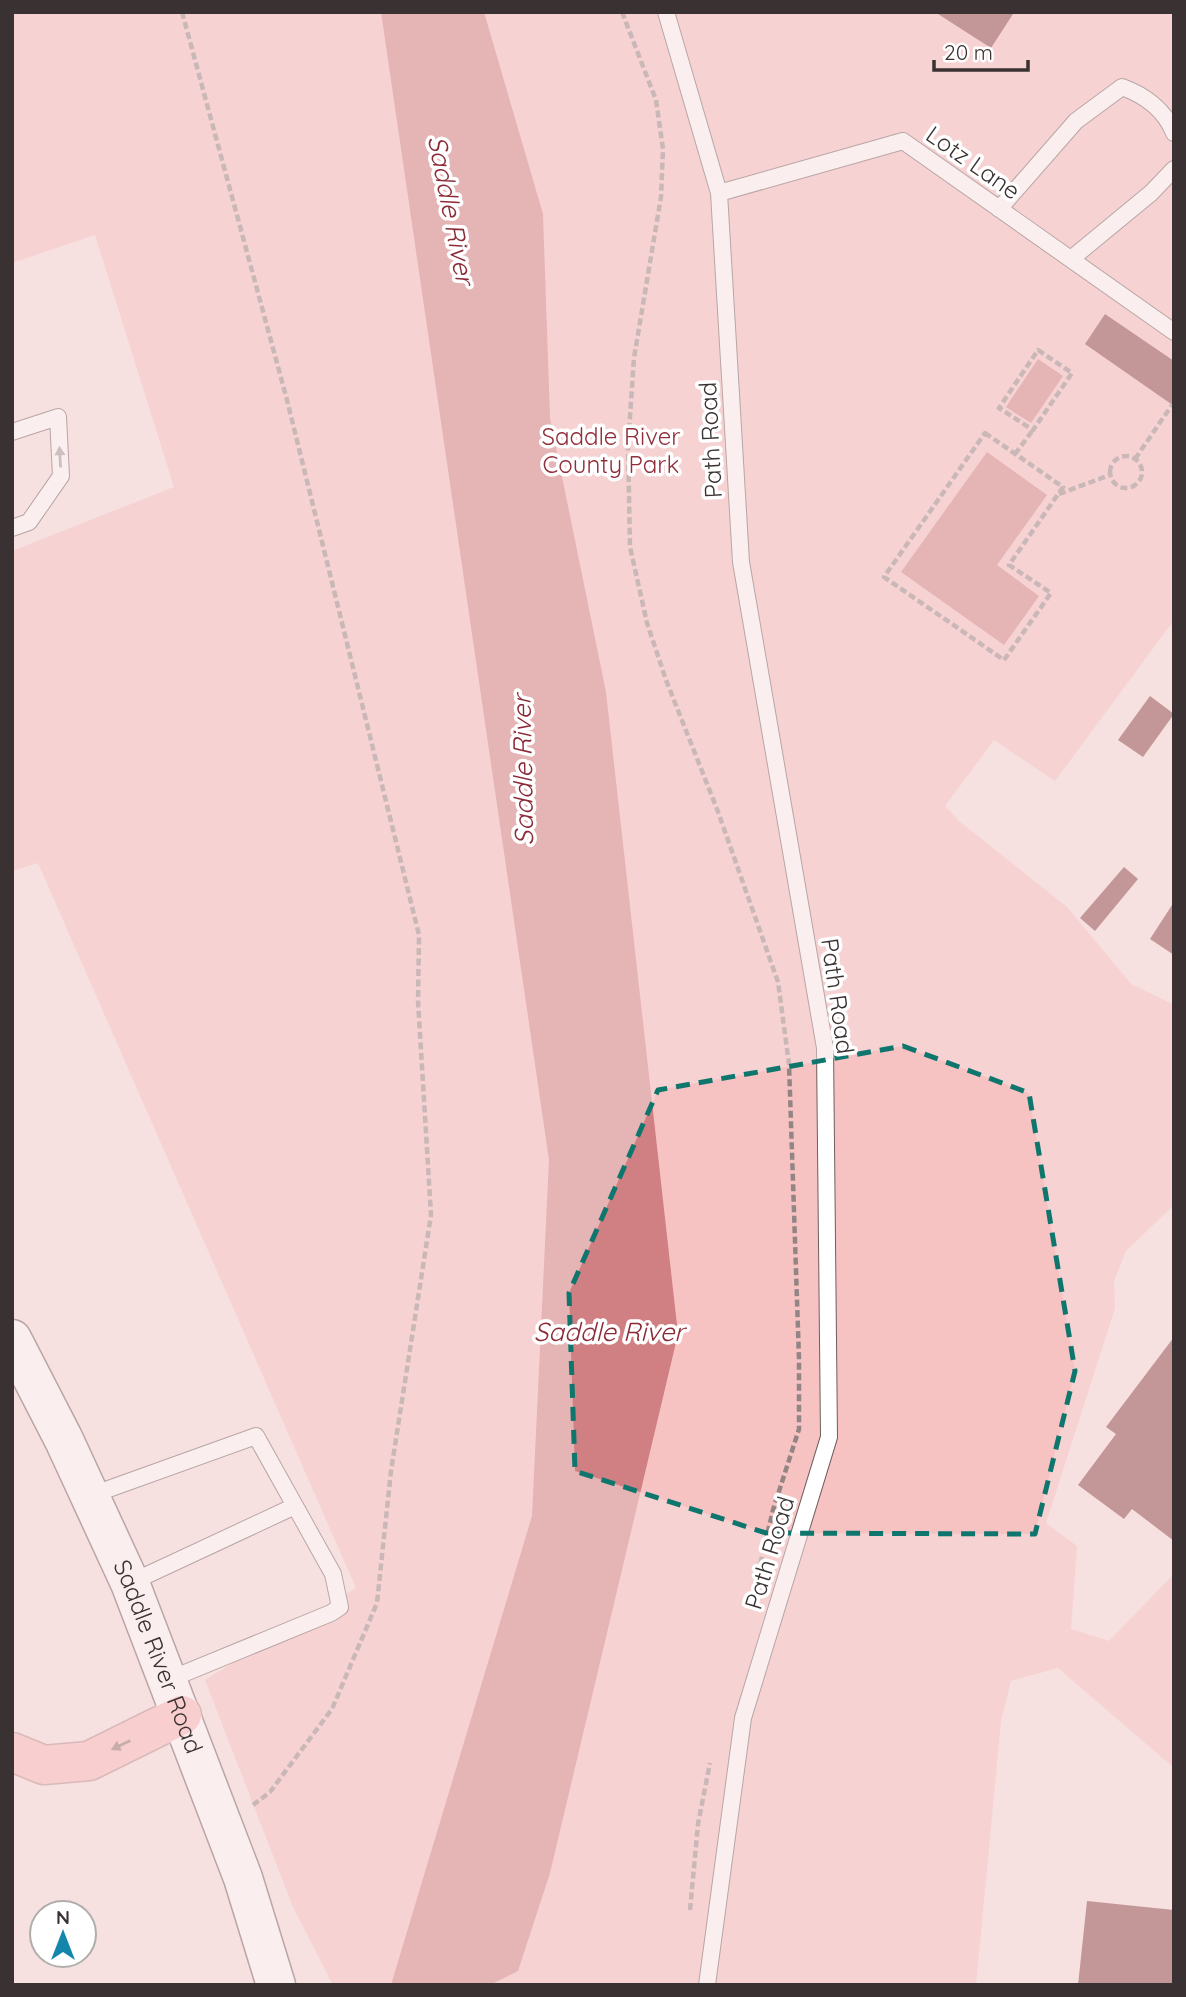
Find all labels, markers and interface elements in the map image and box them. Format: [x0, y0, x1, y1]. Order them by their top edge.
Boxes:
scale bar [934, 28, 1028, 72]
text: 20 m [944, 39, 993, 65]
street label: Lotz Lane [921, 119, 1026, 205]
water label: Saddle River [421, 133, 483, 290]
street label: Path Road [692, 381, 728, 499]
park label: Saddle River County Park [541, 421, 681, 479]
one-way arrow [54, 446, 65, 468]
water label: Saddle River [505, 691, 540, 846]
street label: Path Road [815, 936, 861, 1056]
water label: Saddle River [534, 1315, 687, 1348]
street label: Path Road [738, 1493, 800, 1613]
street label: Saddle River Road [107, 1555, 210, 1758]
one-way arrow [111, 1739, 131, 1751]
north arrow [28, 1899, 98, 1969]
text: N [56, 1905, 70, 1929]

